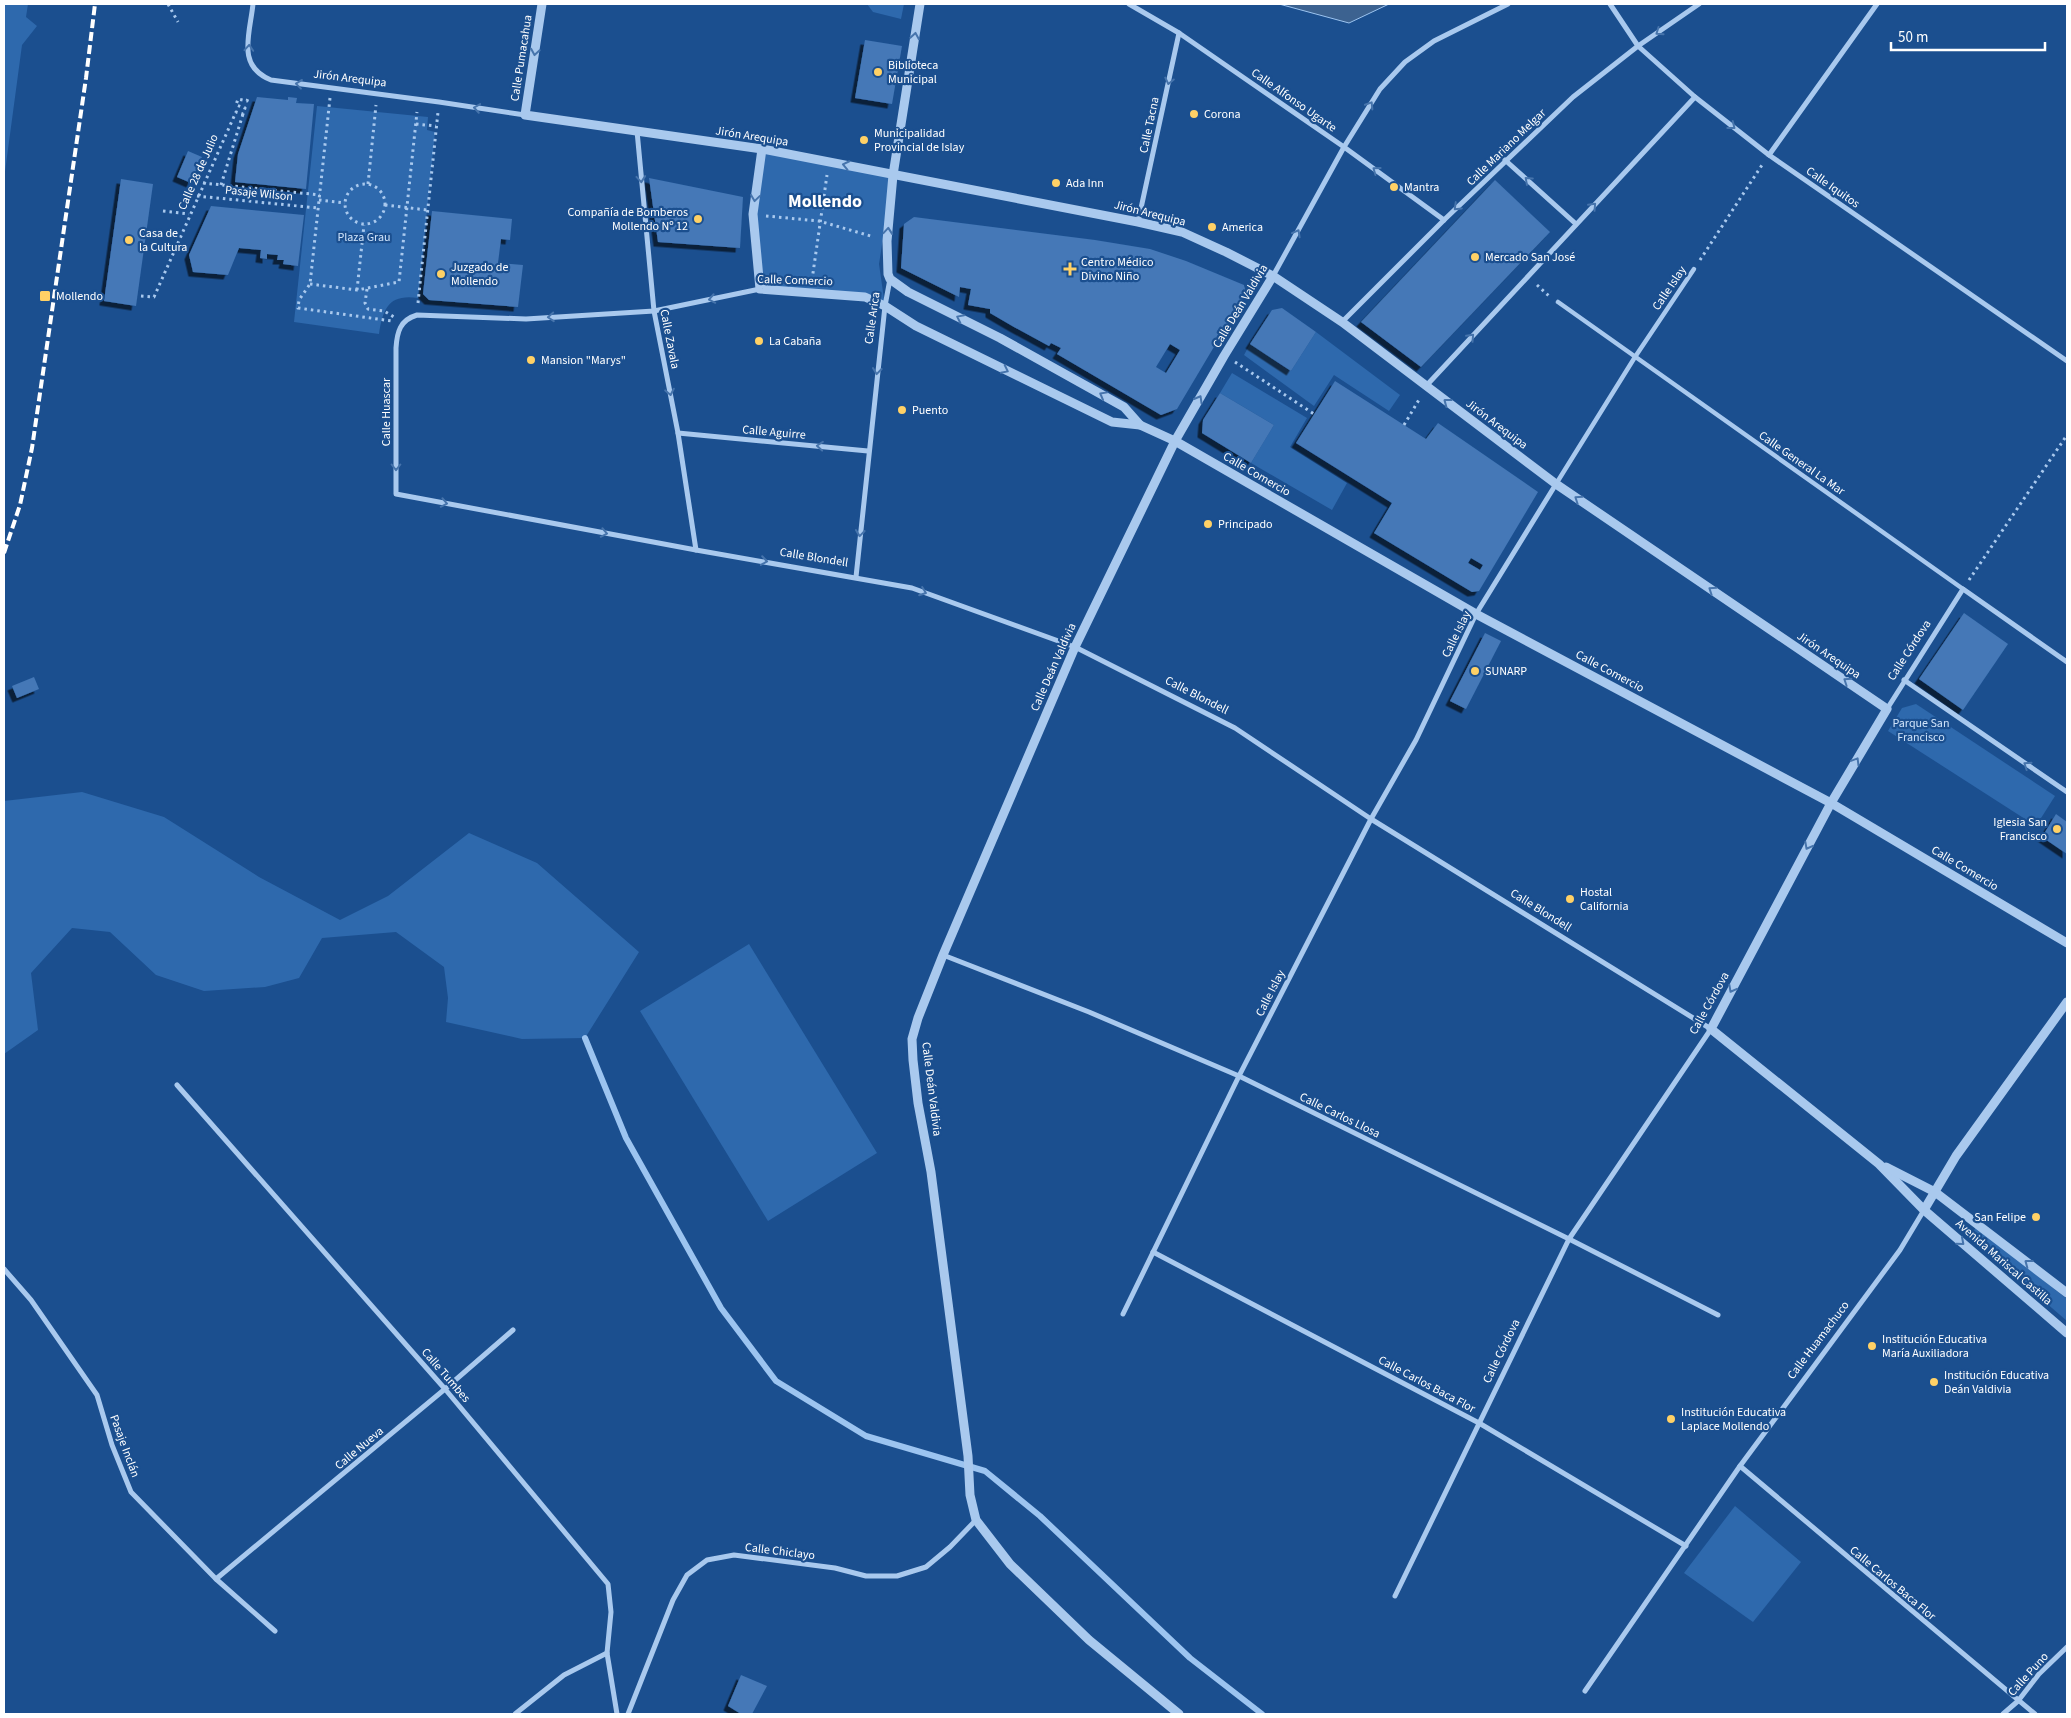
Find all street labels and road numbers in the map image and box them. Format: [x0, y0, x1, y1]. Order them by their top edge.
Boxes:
street label: Calle Pumacahua [506, 14, 537, 102]
street label: Calle Alfonso Ugarte [1248, 65, 1340, 136]
street label: Jirón Arequipa [312, 66, 387, 91]
street label: Calle Tacna [1135, 95, 1164, 155]
street label: Calle Mariano Melgar [1463, 104, 1550, 190]
street label: Jirón Arequipa [714, 122, 790, 151]
street label: Calle 28 de Julio [174, 132, 223, 213]
street label: Calle Iquitos [1802, 163, 1863, 212]
street label: Pasaje Wilson [224, 181, 294, 206]
street label: Jirón Arequipa [1112, 196, 1188, 231]
street label: Calle Deán Valdivia [1209, 261, 1272, 351]
street label: Calle Islay [1648, 262, 1691, 314]
street label: Calle Comercio [757, 271, 833, 290]
street label: Calle Arica [860, 291, 885, 345]
street label: Calle Zavala [655, 308, 684, 370]
street label: Calle Huascar [378, 377, 395, 446]
street label: Jirón Arequipa [1462, 396, 1531, 453]
street label: Calle Aguirre [742, 421, 806, 444]
street label: Calle General La Mar [1755, 427, 1849, 500]
street label: Calle Comercio [1220, 448, 1294, 501]
street label: Calle Blondell [778, 544, 849, 571]
street label: Calle Islay [1438, 608, 1475, 661]
street label: Calle Córdova [1883, 617, 1935, 684]
street label: Calle Deán Valdivia [1026, 620, 1081, 714]
street label: Jirón Arequipa [1794, 628, 1864, 683]
street label: Calle Comercio [1572, 646, 1647, 697]
street label: Calle Blondell [1162, 672, 1232, 719]
street label: Calle Comercio [1928, 842, 2002, 895]
street label: Calle Blondell [1507, 885, 1575, 936]
street label: Calle Islay [1251, 967, 1290, 1019]
street label: Calle Córdova [1685, 969, 1734, 1038]
street label: Calle Deán Valdivia [917, 1041, 946, 1137]
street label: Calle Carlos Llosa [1297, 1089, 1383, 1142]
street label: Avenida Mariscal Castilla [1952, 1216, 2056, 1309]
street label: Calle Huamachuco [1783, 1298, 1853, 1383]
street label: Calle Córdova [1479, 1316, 1524, 1386]
street label: Calle Tumbes [417, 1344, 474, 1406]
street label: Calle Carlos Baca Flor [1375, 1352, 1479, 1418]
street label: Pasaje Inclán [105, 1412, 144, 1480]
street label: Calle Nueva [331, 1423, 387, 1474]
street label: Calle Chiclayo [744, 1539, 816, 1564]
street label: Calle Carlos Baca Flor [1846, 1542, 1940, 1625]
street label: Calle Puno [2004, 1649, 2053, 1700]

